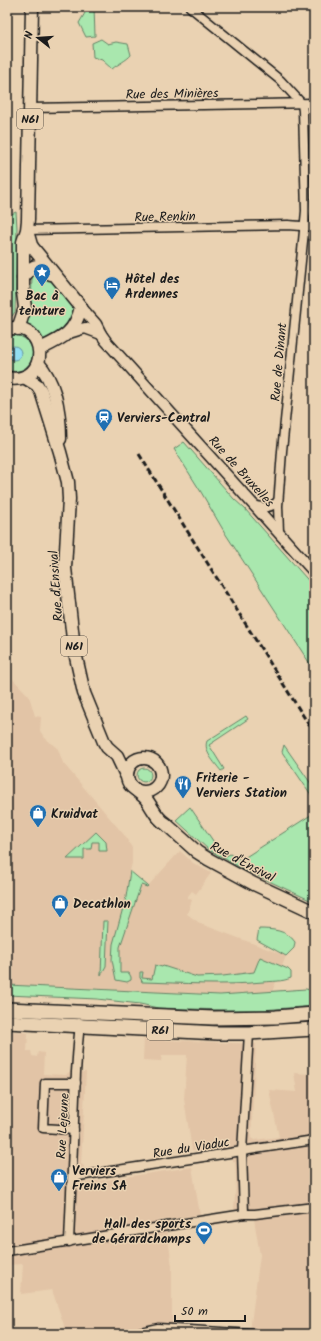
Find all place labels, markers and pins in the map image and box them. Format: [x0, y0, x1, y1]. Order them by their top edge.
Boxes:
place icon: Bac à teinture [32, 262, 52, 287]
place label: Hôtel des Ardennes [125, 269, 179, 305]
hotel icon: Hôtel des Ardennes [102, 275, 122, 300]
place label: Bac à teinture [19, 286, 66, 322]
station icon: Verviers-Central [94, 407, 114, 432]
place label: Verviers-Central [117, 408, 211, 429]
place label: Friterie - Verviers Station [196, 768, 287, 804]
restaurant icon: Friterie - Verviers Station [173, 774, 193, 799]
shop icon: Kruidvat [28, 803, 48, 828]
place label: Kruidvat [51, 804, 98, 825]
shop icon: Decathlon [50, 893, 70, 918]
place label: Decathlon [73, 894, 131, 915]
place label: Verviers Freins SA [72, 1161, 127, 1197]
shop icon: Verviers Freins SA [49, 1167, 69, 1192]
place label: Hall des sports de Gérardchamps [92, 1214, 191, 1250]
sports icon: Hall des sports de Gérardchamps [194, 1220, 214, 1245]

